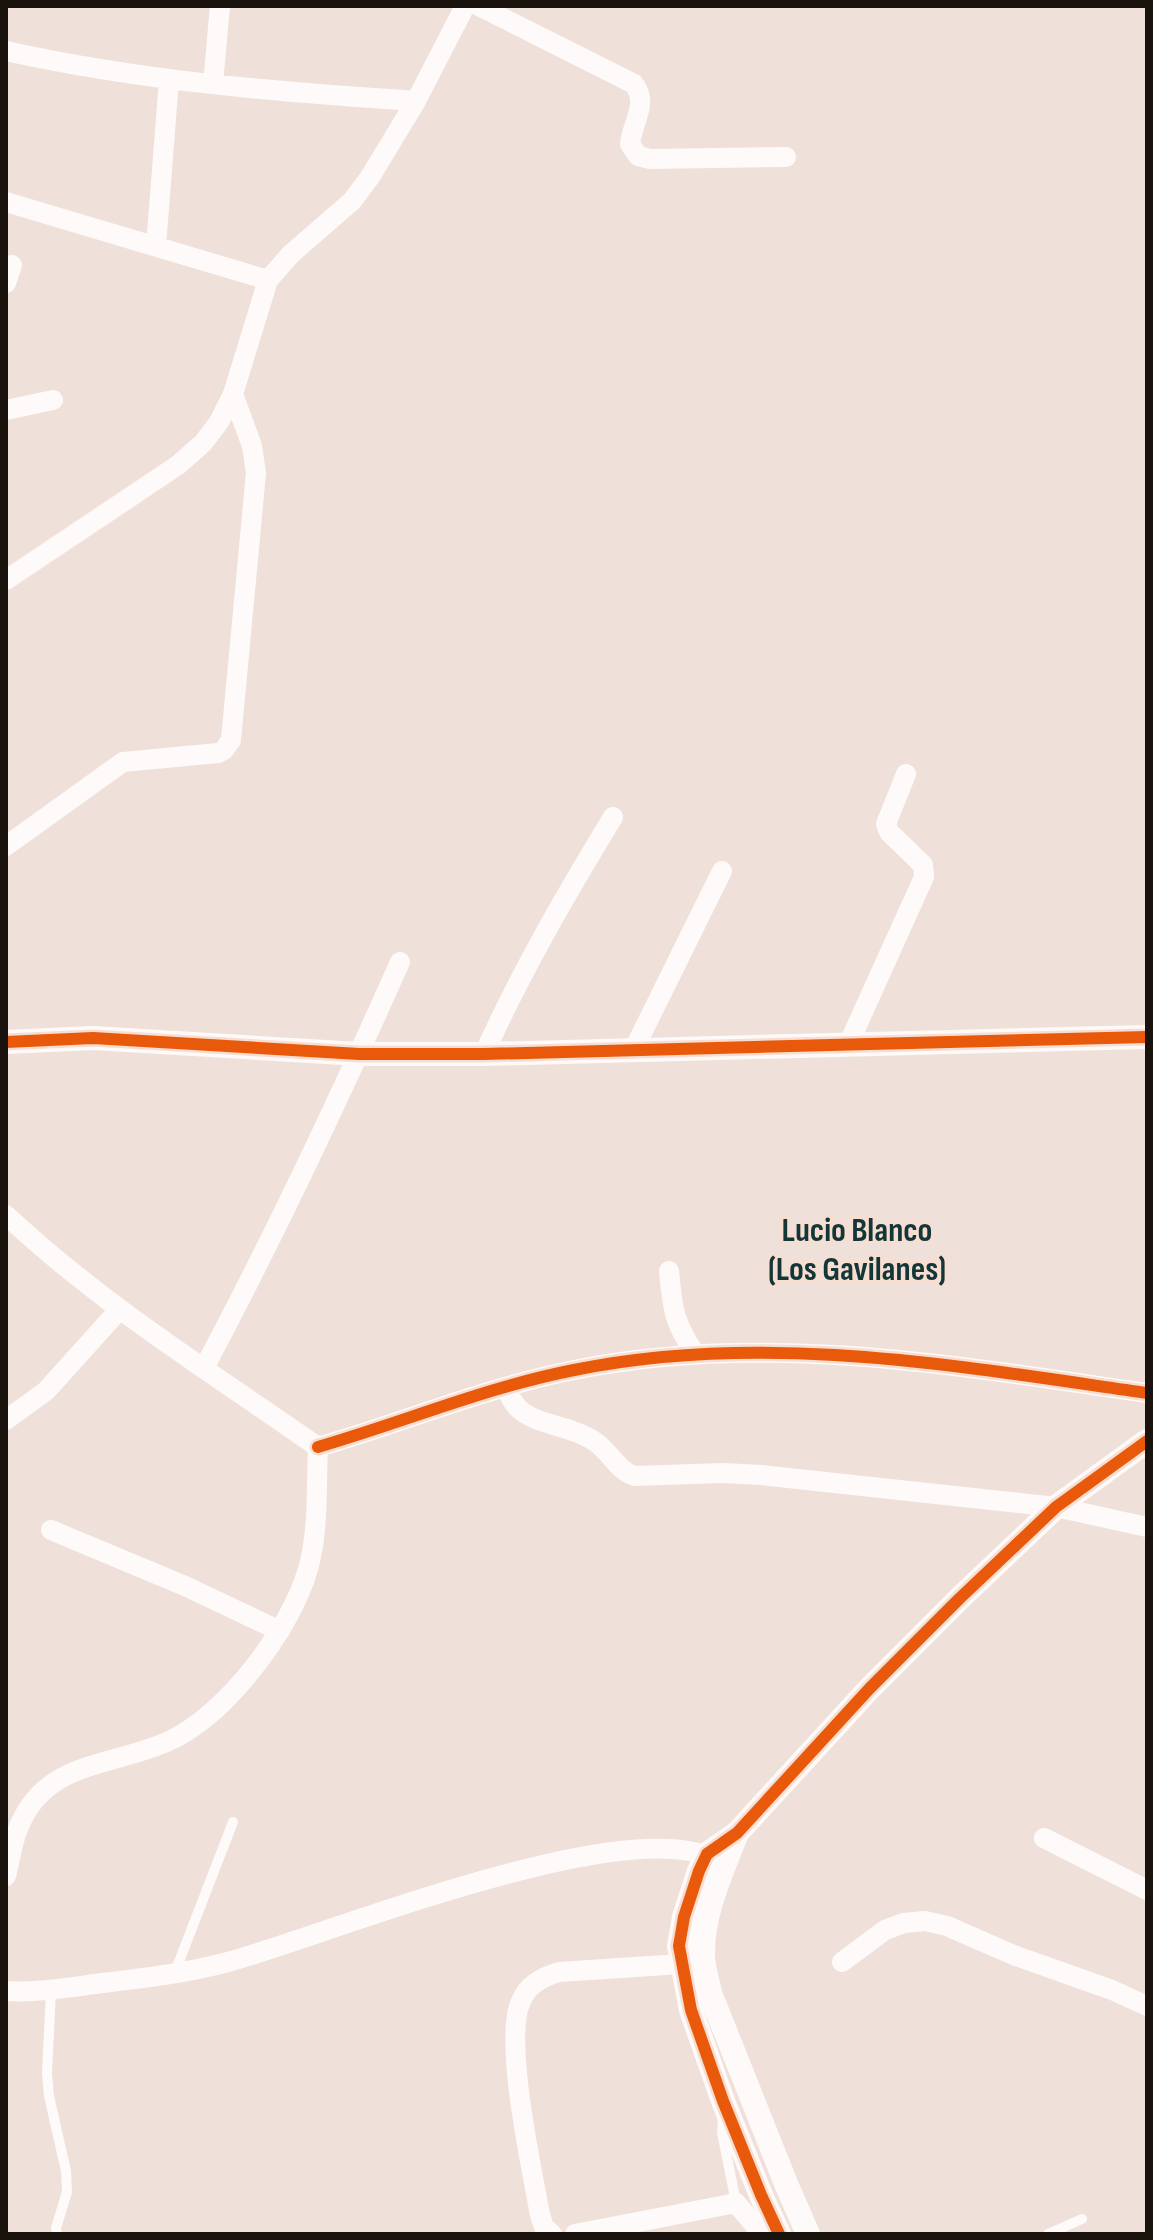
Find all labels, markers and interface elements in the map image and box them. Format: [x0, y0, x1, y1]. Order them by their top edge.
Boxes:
district label: Lucio Blanco (Los Gavilanes) [768, 1210, 946, 1290]

